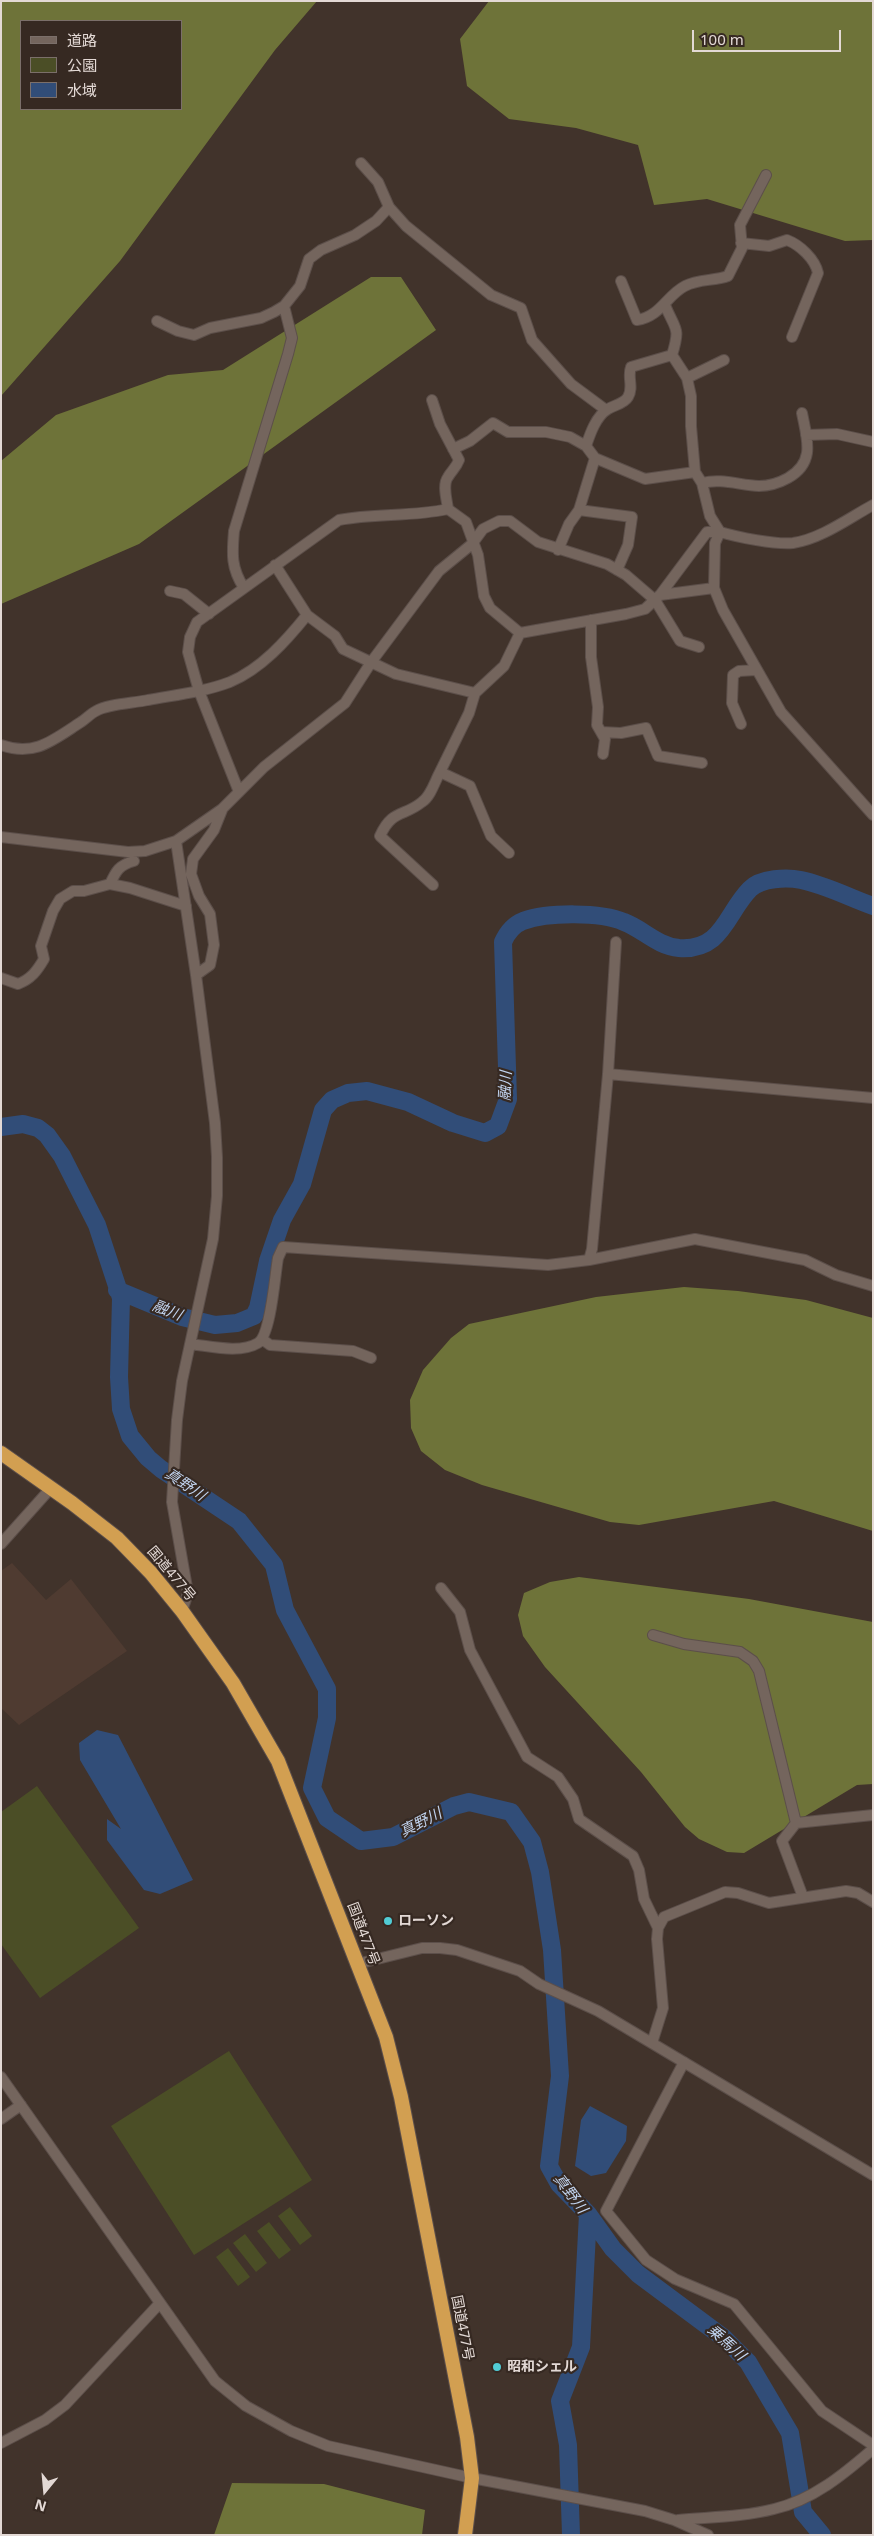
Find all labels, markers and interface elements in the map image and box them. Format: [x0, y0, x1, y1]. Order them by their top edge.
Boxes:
legend [20, 20, 182, 110]
scale bar [694, 20, 843, 52]
text: 100 m [700, 29, 744, 49]
text: 道路 [67, 30, 97, 50]
text: 公園 [67, 55, 97, 75]
text: 水域 [67, 80, 97, 100]
water label: 融川 [496, 1071, 516, 1101]
water label: 融川 [150, 1297, 184, 1325]
water label: 真野川 [161, 1465, 209, 1505]
street label: 国道477号 [143, 1543, 199, 1605]
water label: 真野川 [397, 1805, 445, 1841]
street label: 国道477号 [343, 1900, 383, 1968]
place label: ローソン [398, 1913, 454, 1929]
marker: ローソン [382, 1915, 394, 1927]
water label: 真野川 [549, 2171, 591, 2217]
street label: 国道477号 [447, 2294, 477, 2362]
water label: 乗馬川 [703, 2321, 749, 2365]
place label: 昭和シェル [507, 2359, 577, 2375]
marker: 昭和シェル [491, 2361, 503, 2373]
north arrow [20, 2466, 70, 2516]
text: N [32, 2495, 49, 2517]

